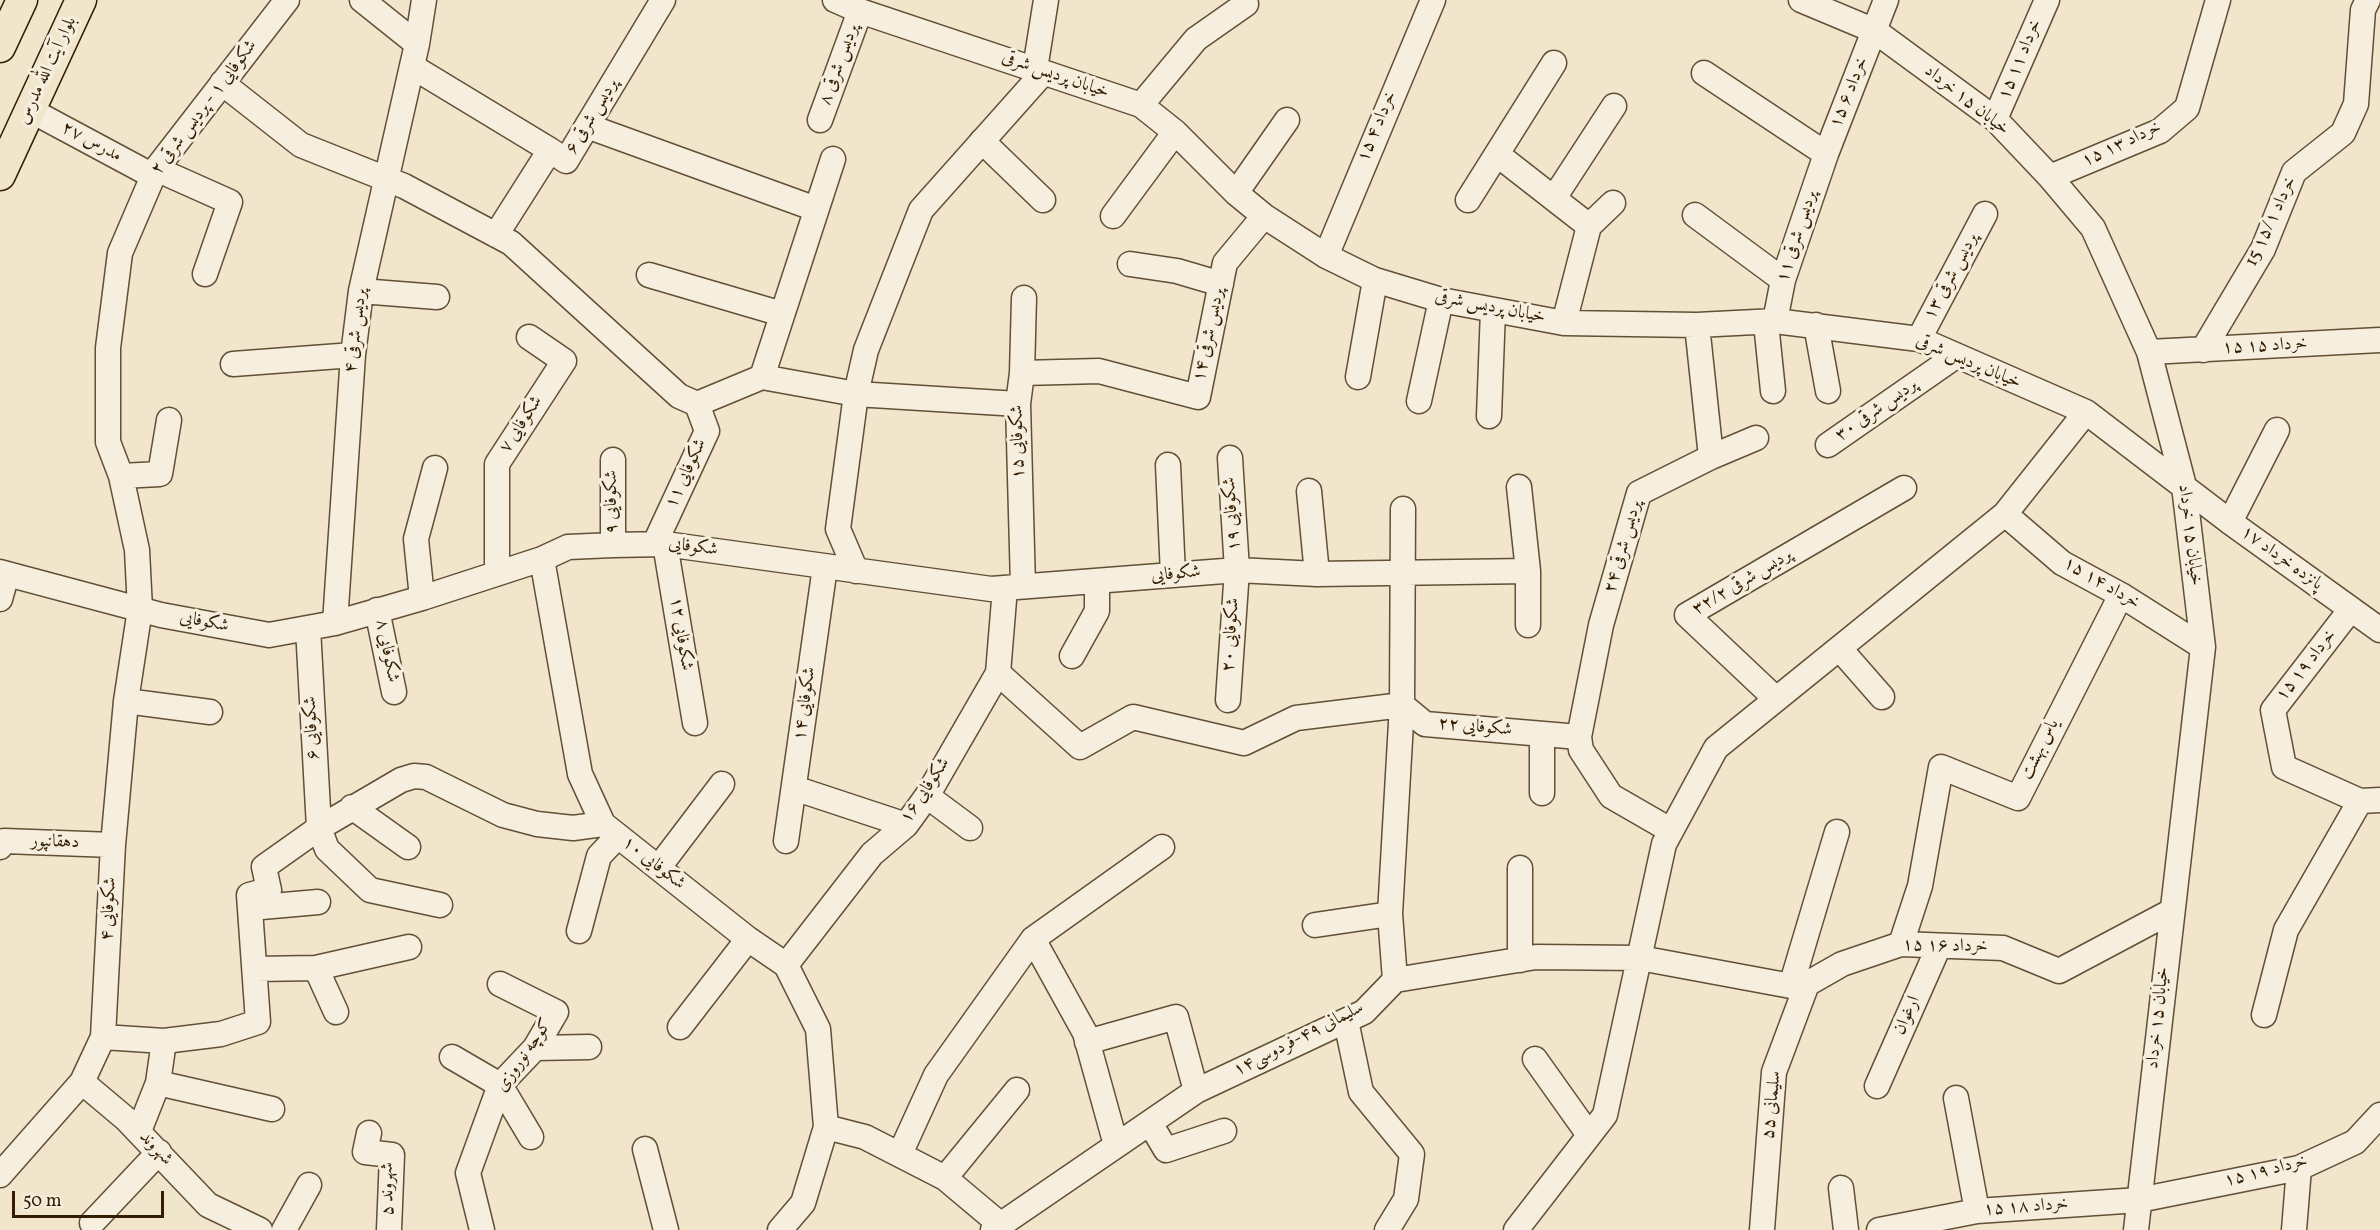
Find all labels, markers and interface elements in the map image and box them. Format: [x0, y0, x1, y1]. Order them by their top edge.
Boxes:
street label: بلوار آیت الله مدرس [14, 14, 82, 128]
street label: ۱۵ خرداد ۱۱ [1994, 17, 2048, 103]
street label: پردیس شرقی ۸ [815, 22, 865, 108]
street label: شکوفایی ۱ - پردیس شرقی ۲ [147, 36, 263, 180]
street label: خیابان پردیس شرقی [998, 48, 1112, 104]
street label: ۱۵ خرداد ۶ [1826, 54, 1874, 132]
street label: خیابان ۱۵ خرداد [1919, 61, 2013, 141]
street label: پردیس شرقی ۶ [562, 75, 624, 159]
street label: ۱۵ خرداد ۴ [1353, 88, 1403, 166]
street label: ۱۵ خرداد ۱۳ [2079, 117, 2165, 173]
street label: مدرس ۲۷ [57, 118, 125, 168]
street label: 15 خرداد ۱۵/۱ [2242, 174, 2302, 270]
street label: پردیس شرقی ۱۱ [1773, 188, 1823, 286]
street label: پردیس شرقی ۱۳ [1920, 230, 1984, 324]
street label: پردیس شرقی ۱۴ [1190, 286, 1230, 384]
street label: خیابان پردیس شرقی [1433, 287, 1547, 329]
street label: پردیس شرقی ۴ [341, 288, 373, 374]
street label: خیابان پردیس شرقی [1912, 331, 2024, 395]
street label: ۱۵ خرداد ۱۵ [2222, 334, 2308, 360]
street label: پردیس شرقی ۳۰ [1832, 375, 1922, 447]
street label: شکوفایی ۷ [496, 392, 548, 458]
street label: شکوفایی ۱۵ [1008, 405, 1030, 479]
street label: شکوفایی ۱۱ [662, 436, 712, 512]
street label: شکوفایی ۹ [602, 470, 624, 534]
street label: شکوفایی ۱۹ [1220, 476, 1246, 552]
street label: خیابان ۱۵ خرداد [2172, 483, 2206, 587]
street label: پردیس شرقی ۲۴ [1601, 498, 1647, 596]
street label: پانزده خرداد ۱۷ [2236, 522, 2326, 596]
street label: شکوفایی [667, 534, 719, 562]
street label: پردیس شرقی ۳۲/۲ [1689, 545, 1797, 621]
street label: ۱۵ خرداد ۱۴ [2059, 553, 2143, 615]
street label: شکوفایی [1150, 562, 1202, 588]
street label: شکوفایی ۱۲ [664, 596, 696, 672]
street label: شکوفایی ۲۰ [1219, 597, 1245, 673]
street label: شکوفایی [178, 608, 230, 638]
street label: شکوفایی ۸ [369, 618, 403, 684]
street label: ۱۵ خرداد ۱۹ [2272, 626, 2342, 706]
street label: شکوفایی ۱۴ [790, 666, 822, 742]
street label: شکوفایی ۶ [301, 696, 325, 760]
street label: شکوفایی ۲۲ [1437, 714, 1513, 742]
street label: یاس بهشت [2017, 716, 2065, 784]
street label: شکوفایی ۱۶ [896, 754, 956, 828]
street label: دهقانپور [30, 831, 80, 855]
street label: شکوفایی ۱۰ [617, 833, 689, 895]
street label: شکوفایی ۴ [98, 877, 122, 941]
street label: ۱۵ خرداد ۱۶ [1902, 935, 1988, 959]
street label: خیابان ۱۵ خرداد [2143, 966, 2175, 1070]
street label: ارغوان [1890, 993, 1926, 1039]
street label: سلیمانی ۴۹-فردوسی۱۴ [1230, 998, 1368, 1082]
street label: کوچه نوروزی [492, 1015, 558, 1097]
street label: سلیمانی ۵۵ [1759, 1070, 1787, 1140]
street label: شهروند [133, 1127, 177, 1171]
street label: ۱۵ خرداد ۱۹ [2222, 1151, 2310, 1193]
street label: شهروند ۵ [378, 1162, 400, 1216]
scale bar [15, 1179, 166, 1217]
text: 50 m [23, 1189, 62, 1214]
street label: ۱۵ خرداد ۱۸ [1983, 1194, 2069, 1222]

